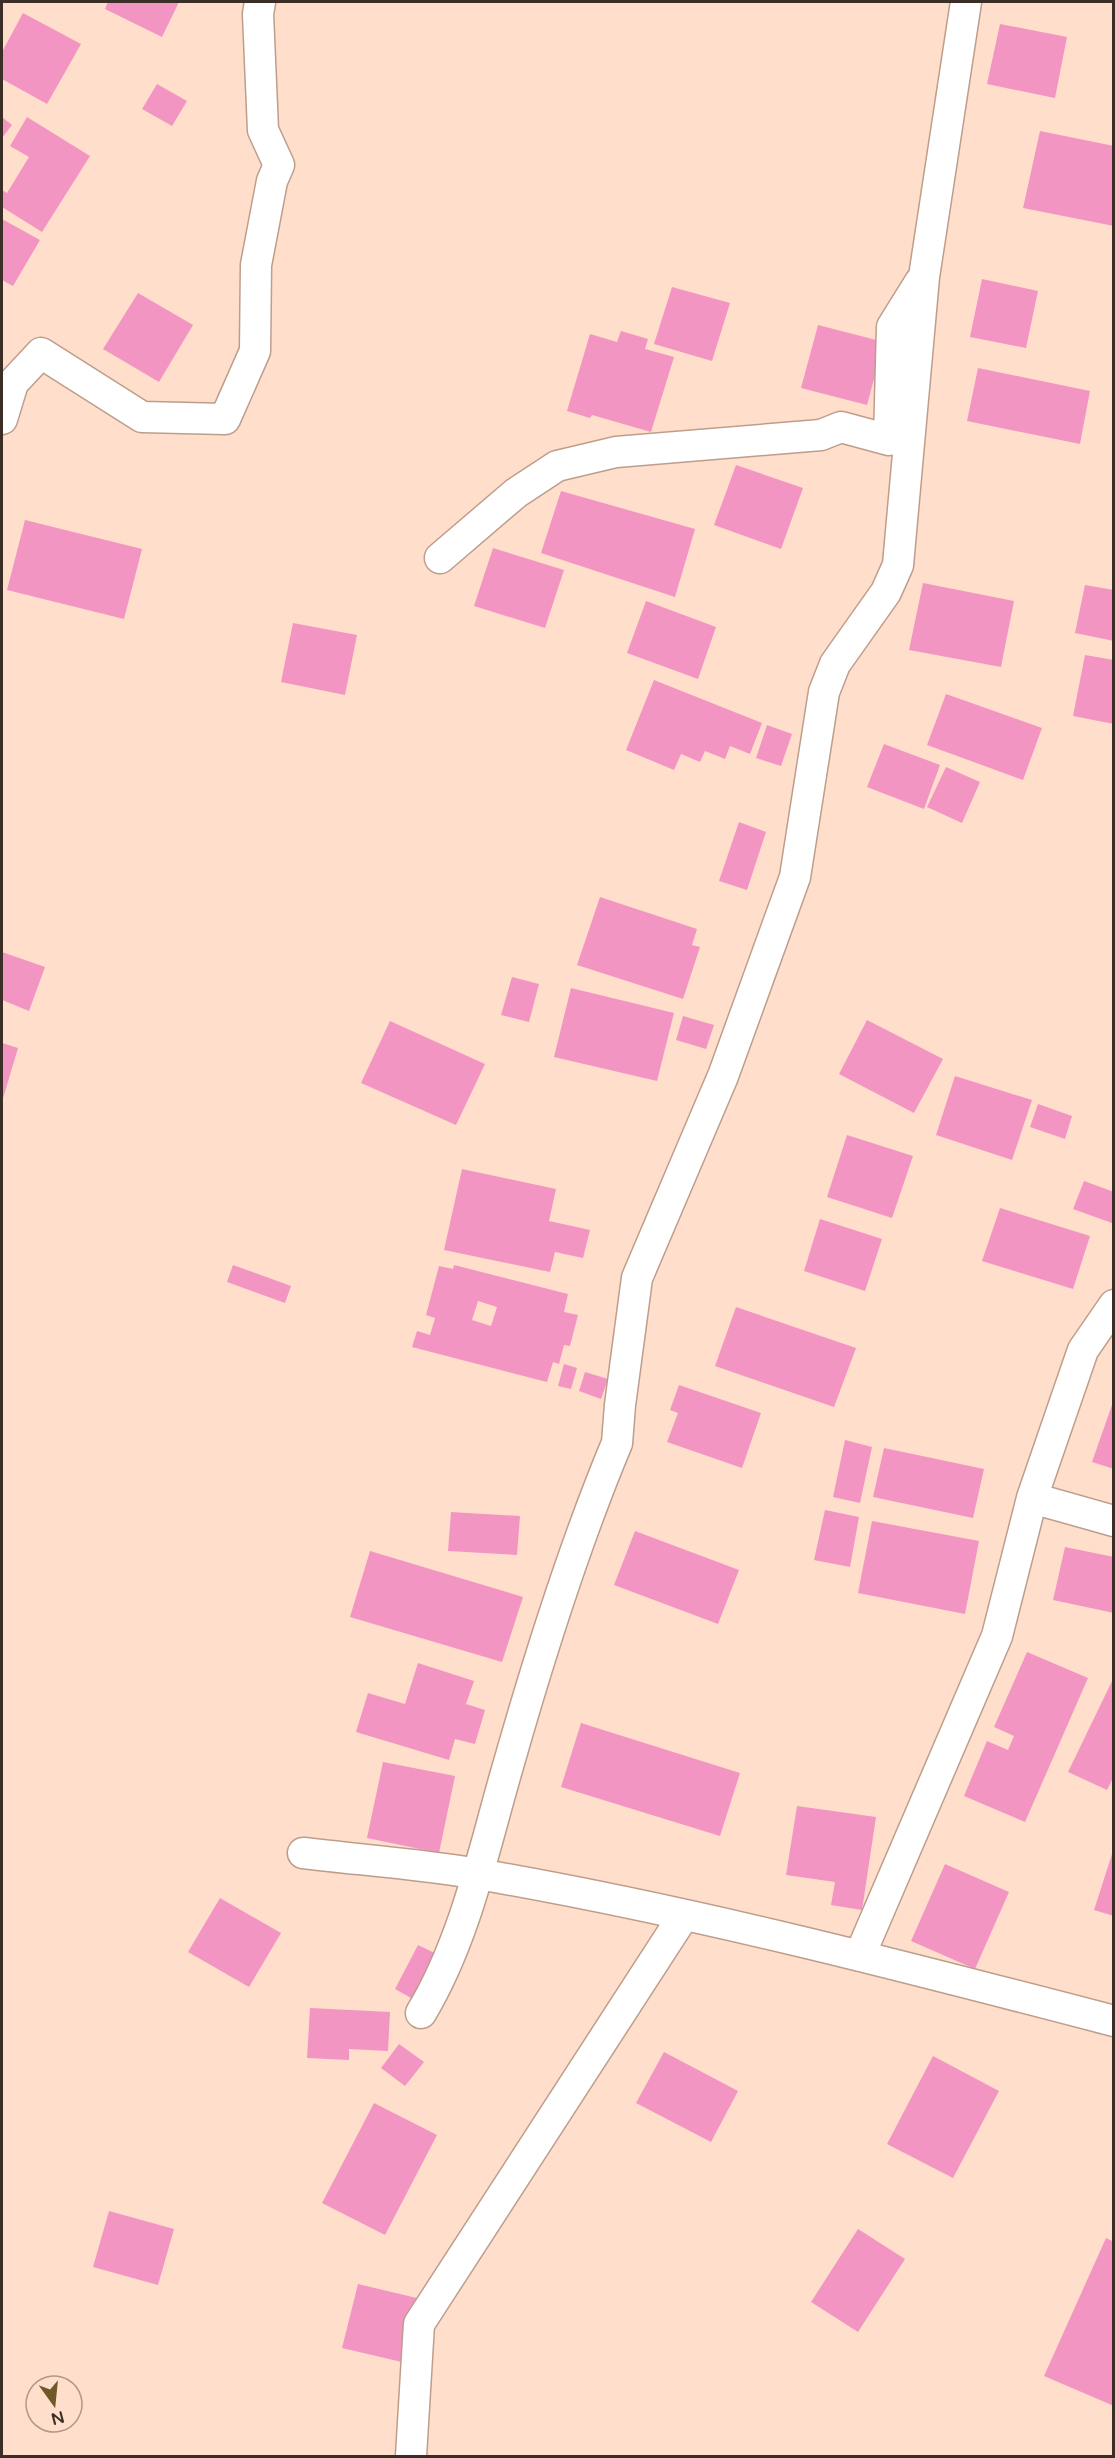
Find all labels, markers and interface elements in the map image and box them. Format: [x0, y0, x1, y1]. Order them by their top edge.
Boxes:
north arrow [24, 2374, 84, 2434]
text: N [49, 2406, 66, 2429]

